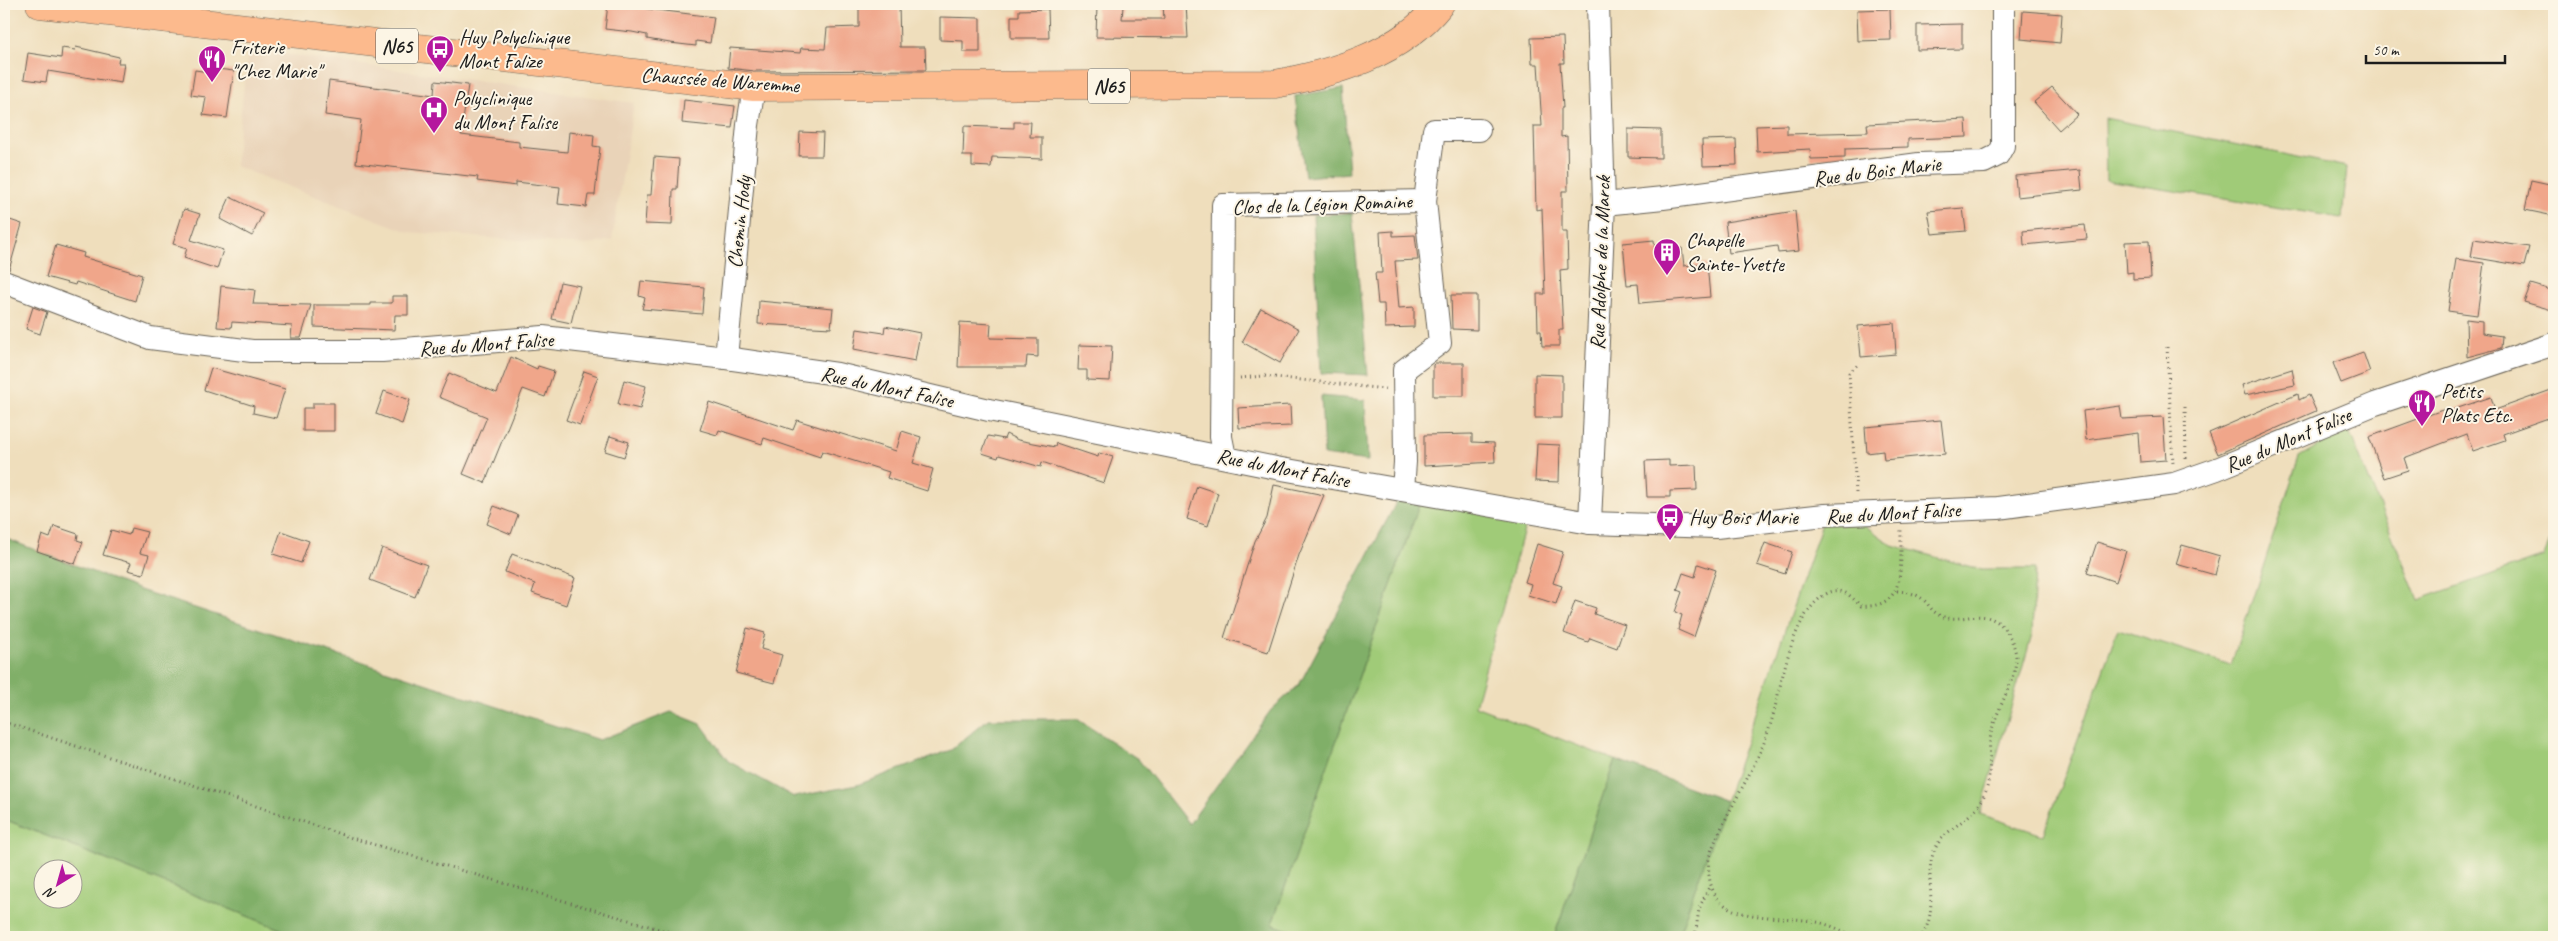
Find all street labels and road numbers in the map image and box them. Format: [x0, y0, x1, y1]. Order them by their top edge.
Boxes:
road number: N65 [376, 28, 418, 64]
street label: Chaussée de Waremme [640, 62, 801, 99]
road number: N65 [1088, 68, 1130, 104]
street label: Rue du Bois Marie [1812, 150, 1943, 192]
street label: Chemin Hody [721, 173, 757, 269]
street label: Rue Adolphe de la Marck [1584, 174, 1616, 350]
street label: Clos de la Légion Romaine [1232, 188, 1413, 220]
street label: Rue du Mont Falise [418, 326, 556, 362]
street label: Rue du Mont Falise [819, 360, 958, 414]
street label: Rue du Mont Falise [2221, 401, 2357, 478]
street label: Rue du Mont Falise [1215, 442, 1354, 494]
street label: Rue du Mont Falise [1825, 496, 1963, 530]

